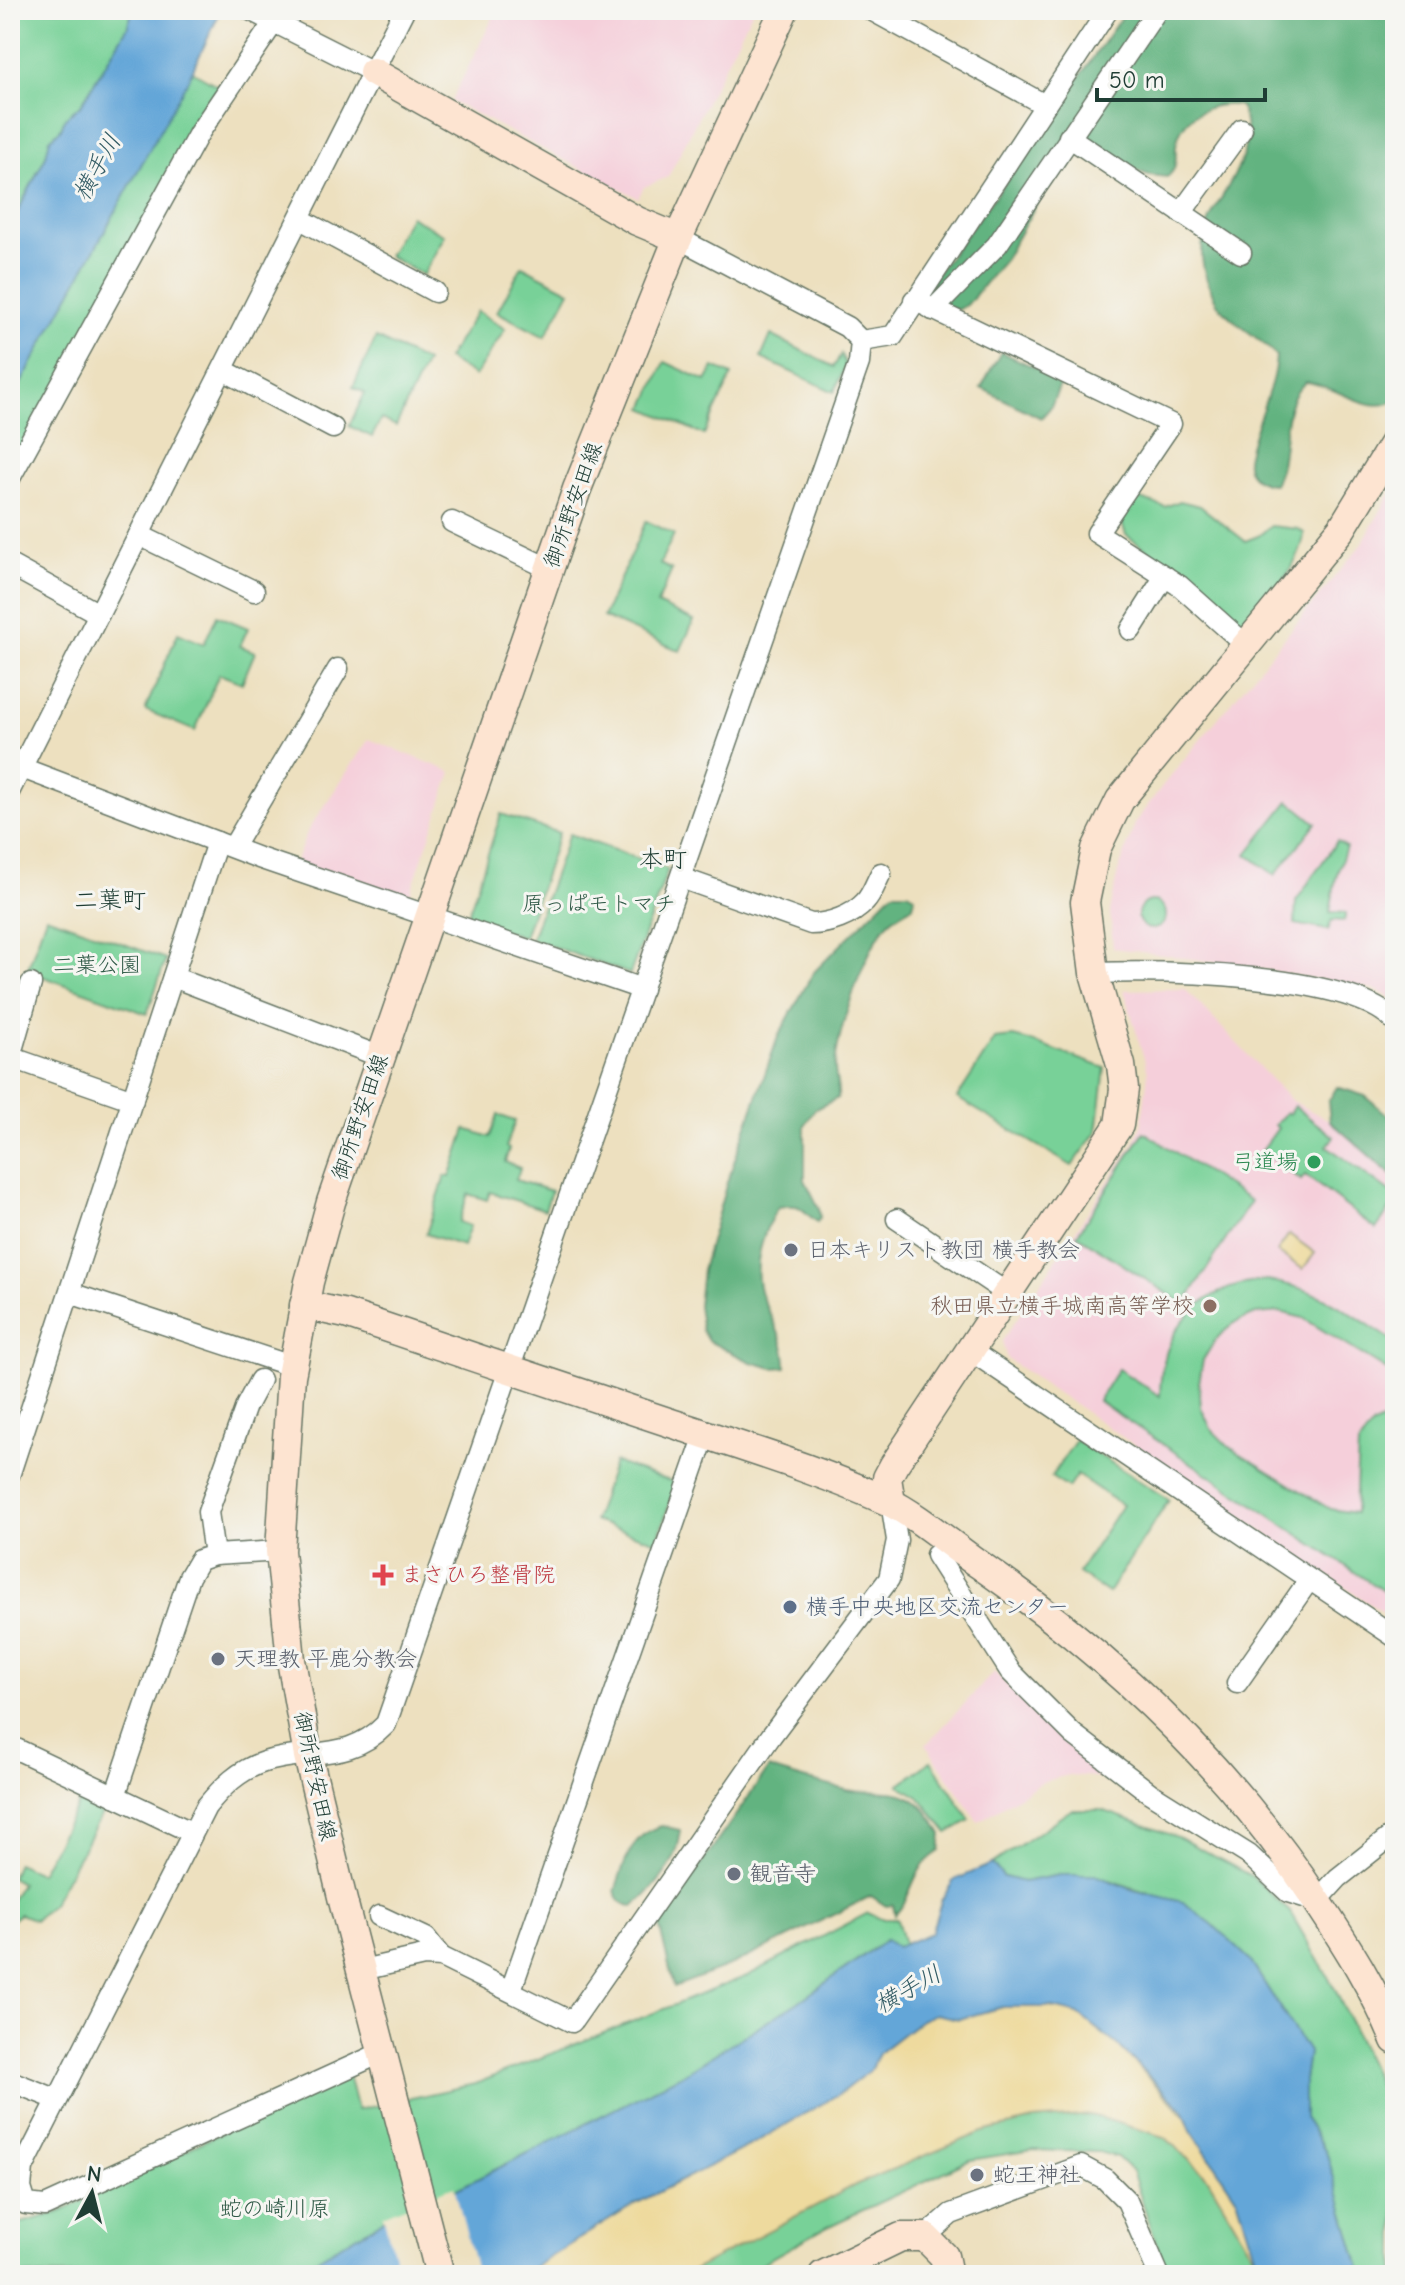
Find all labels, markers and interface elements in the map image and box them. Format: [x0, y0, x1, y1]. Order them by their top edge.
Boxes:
scale bar [1097, 52, 1265, 102]
text: 50 m [1109, 66, 1165, 94]
water label: 横手川 [67, 129, 127, 205]
street label: 御所野安田線 [538, 439, 608, 571]
district label: 本町 [639, 845, 687, 873]
district label: 二葉町 [74, 886, 146, 914]
park label: 原っぱモトマチ [522, 891, 676, 917]
park label: 二葉公園 [53, 952, 141, 978]
street label: 御所野安田線 [326, 1050, 394, 1184]
place label: 弓道場 [1232, 1149, 1298, 1175]
marker: 弓道場 [1305, 1153, 1323, 1171]
place label: 日本キリスト教団 横手教会 [807, 1237, 1080, 1263]
marker: 日本キリスト教団 横手教会 [782, 1241, 800, 1259]
place label: 秋田県立横手城南高等学校 [930, 1293, 1194, 1319]
marker: 秋田県立横手城南高等学校 [1201, 1297, 1219, 1315]
place label: まさひろ整骨院 [401, 1562, 555, 1588]
marker: まさひろ整骨院 [372, 1564, 394, 1586]
place label: 横手中央地区交流センター [806, 1594, 1069, 1620]
marker: 横手中央地区交流センター [781, 1598, 799, 1616]
place label: 天理教 平鹿分教会 [234, 1646, 417, 1672]
marker: 天理教 平鹿分教会 [209, 1650, 227, 1668]
street label: 御所野安田線 [289, 1709, 341, 1843]
place label: 観音寺 [750, 1861, 816, 1887]
marker: 観音寺 [725, 1865, 743, 1883]
water label: 横手川 [870, 1959, 946, 2019]
north arrow [52, 2153, 132, 2233]
text: N [86, 2160, 103, 2188]
place label: 蛇王神社 [993, 2162, 1081, 2188]
marker: 蛇王神社 [968, 2166, 986, 2184]
park label: 蛇の崎川原 [220, 2196, 330, 2222]

